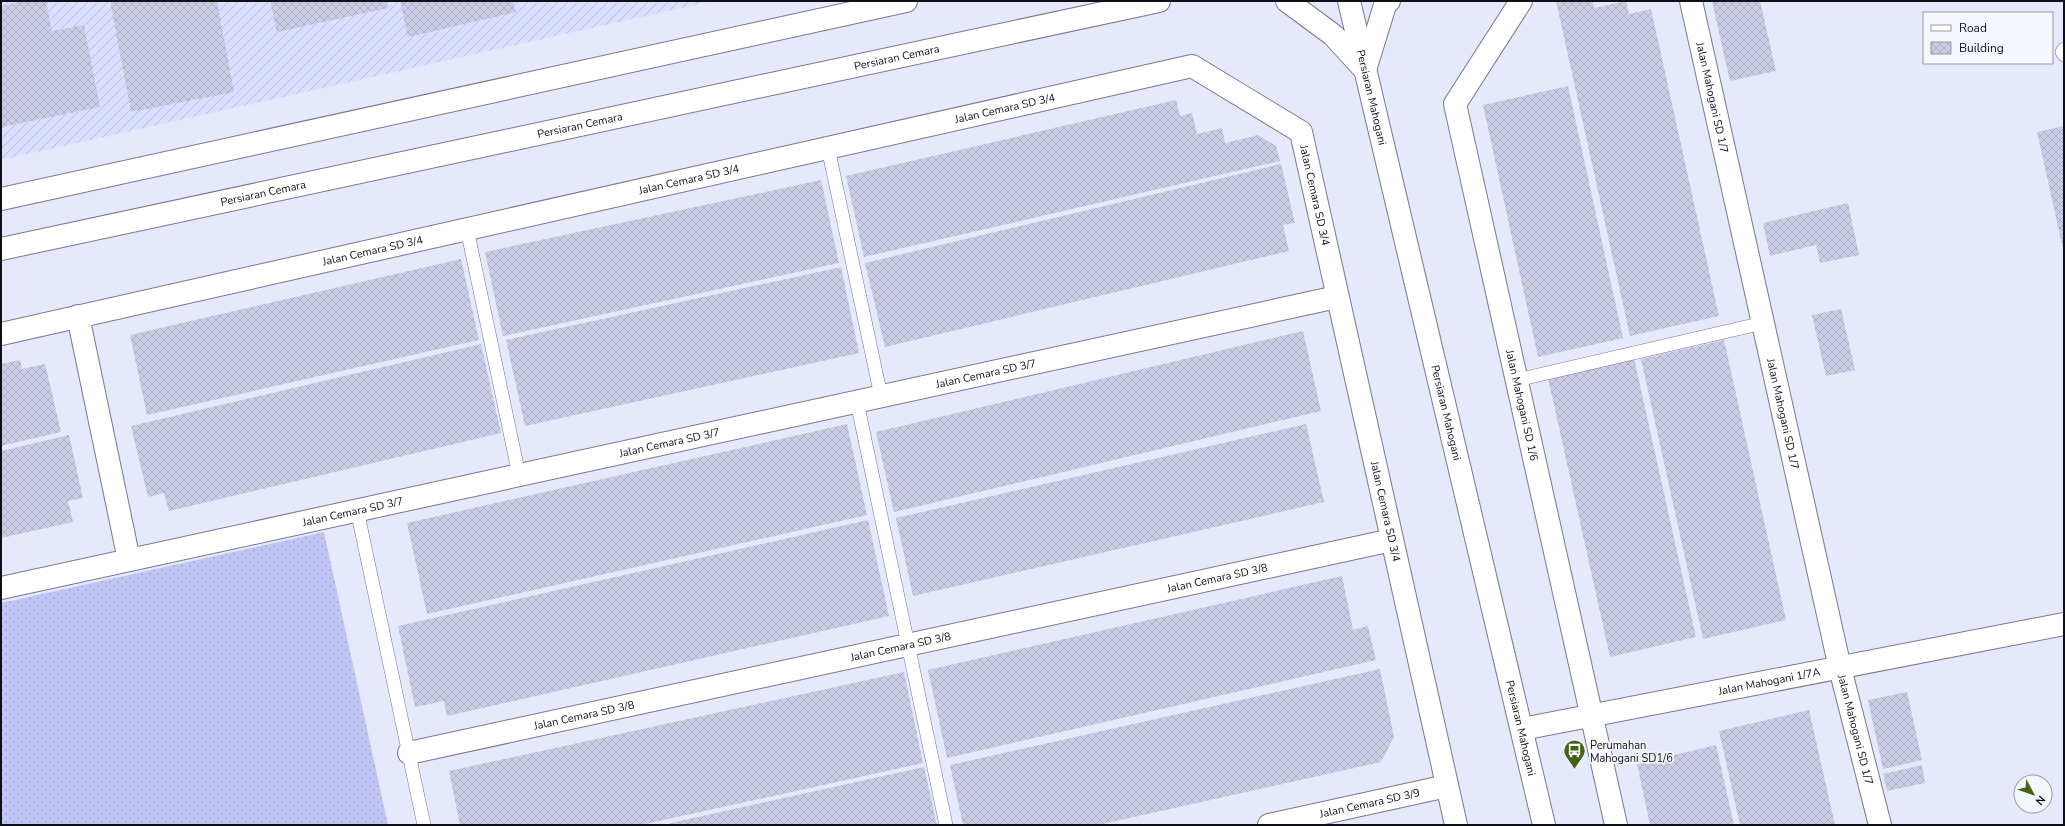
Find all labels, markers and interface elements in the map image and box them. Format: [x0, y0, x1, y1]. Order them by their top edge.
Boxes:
legend [1923, 12, 2053, 64]
text: Road [1959, 20, 1987, 36]
street label: Jalan Mahogani SD 1/7 [1693, 40, 1732, 155]
text: Building [1959, 40, 2004, 56]
street label: Persiaran Cemara [853, 41, 941, 74]
street label: Persiaran Mahogani [1353, 48, 1390, 147]
street label: Jalan Cemara SD 3/4 [952, 89, 1057, 127]
street label: Persiaran Cemara [536, 109, 624, 141]
street label: Jalan Cemara SD 3/4 [1296, 143, 1334, 247]
street label: Jalan Cemara SD 3/4 [636, 161, 741, 198]
street label: Persiaran Cemara [219, 176, 307, 209]
street label: Jalan Cemara SD 3/4 [320, 232, 425, 269]
street label: Jalan Mahogani SD 1/6 [1502, 347, 1542, 463]
street label: Jalan Cemara SD 3/7 [933, 355, 1038, 392]
street label: Jalan Mahogani SD 1/7 [1763, 356, 1803, 471]
street label: Persiaran Mahogani [1428, 363, 1465, 462]
street label: Jalan Cemara SD 3/7 [617, 424, 721, 461]
street label: Jalan Cemara SD 3/4 [1367, 459, 1404, 563]
street label: Jalan Cemara SD 3/7 [300, 493, 404, 530]
street label: Jalan Cemara SD 3/8 [1165, 560, 1269, 596]
street label: Jalan Cemara SD 3/8 [848, 628, 953, 665]
street label: Jalan Mahogani 1/7A [1716, 664, 1822, 698]
street label: Jalan Mahogani SD 1/7 [1834, 672, 1877, 786]
street label: Persiaran Mahogani [1502, 679, 1540, 777]
street label: Jalan Cemara SD 3/8 [531, 697, 636, 733]
bus stop icon: Perumahan Mahogani SD1/6 [1562, 738, 1588, 771]
place label: Perumahan Mahogani SD1/6 [1590, 738, 1673, 766]
north arrow [2013, 774, 2053, 814]
street label: Jalan Cemara SD 3/9 [1317, 785, 1421, 821]
text: N [2032, 792, 2049, 808]

